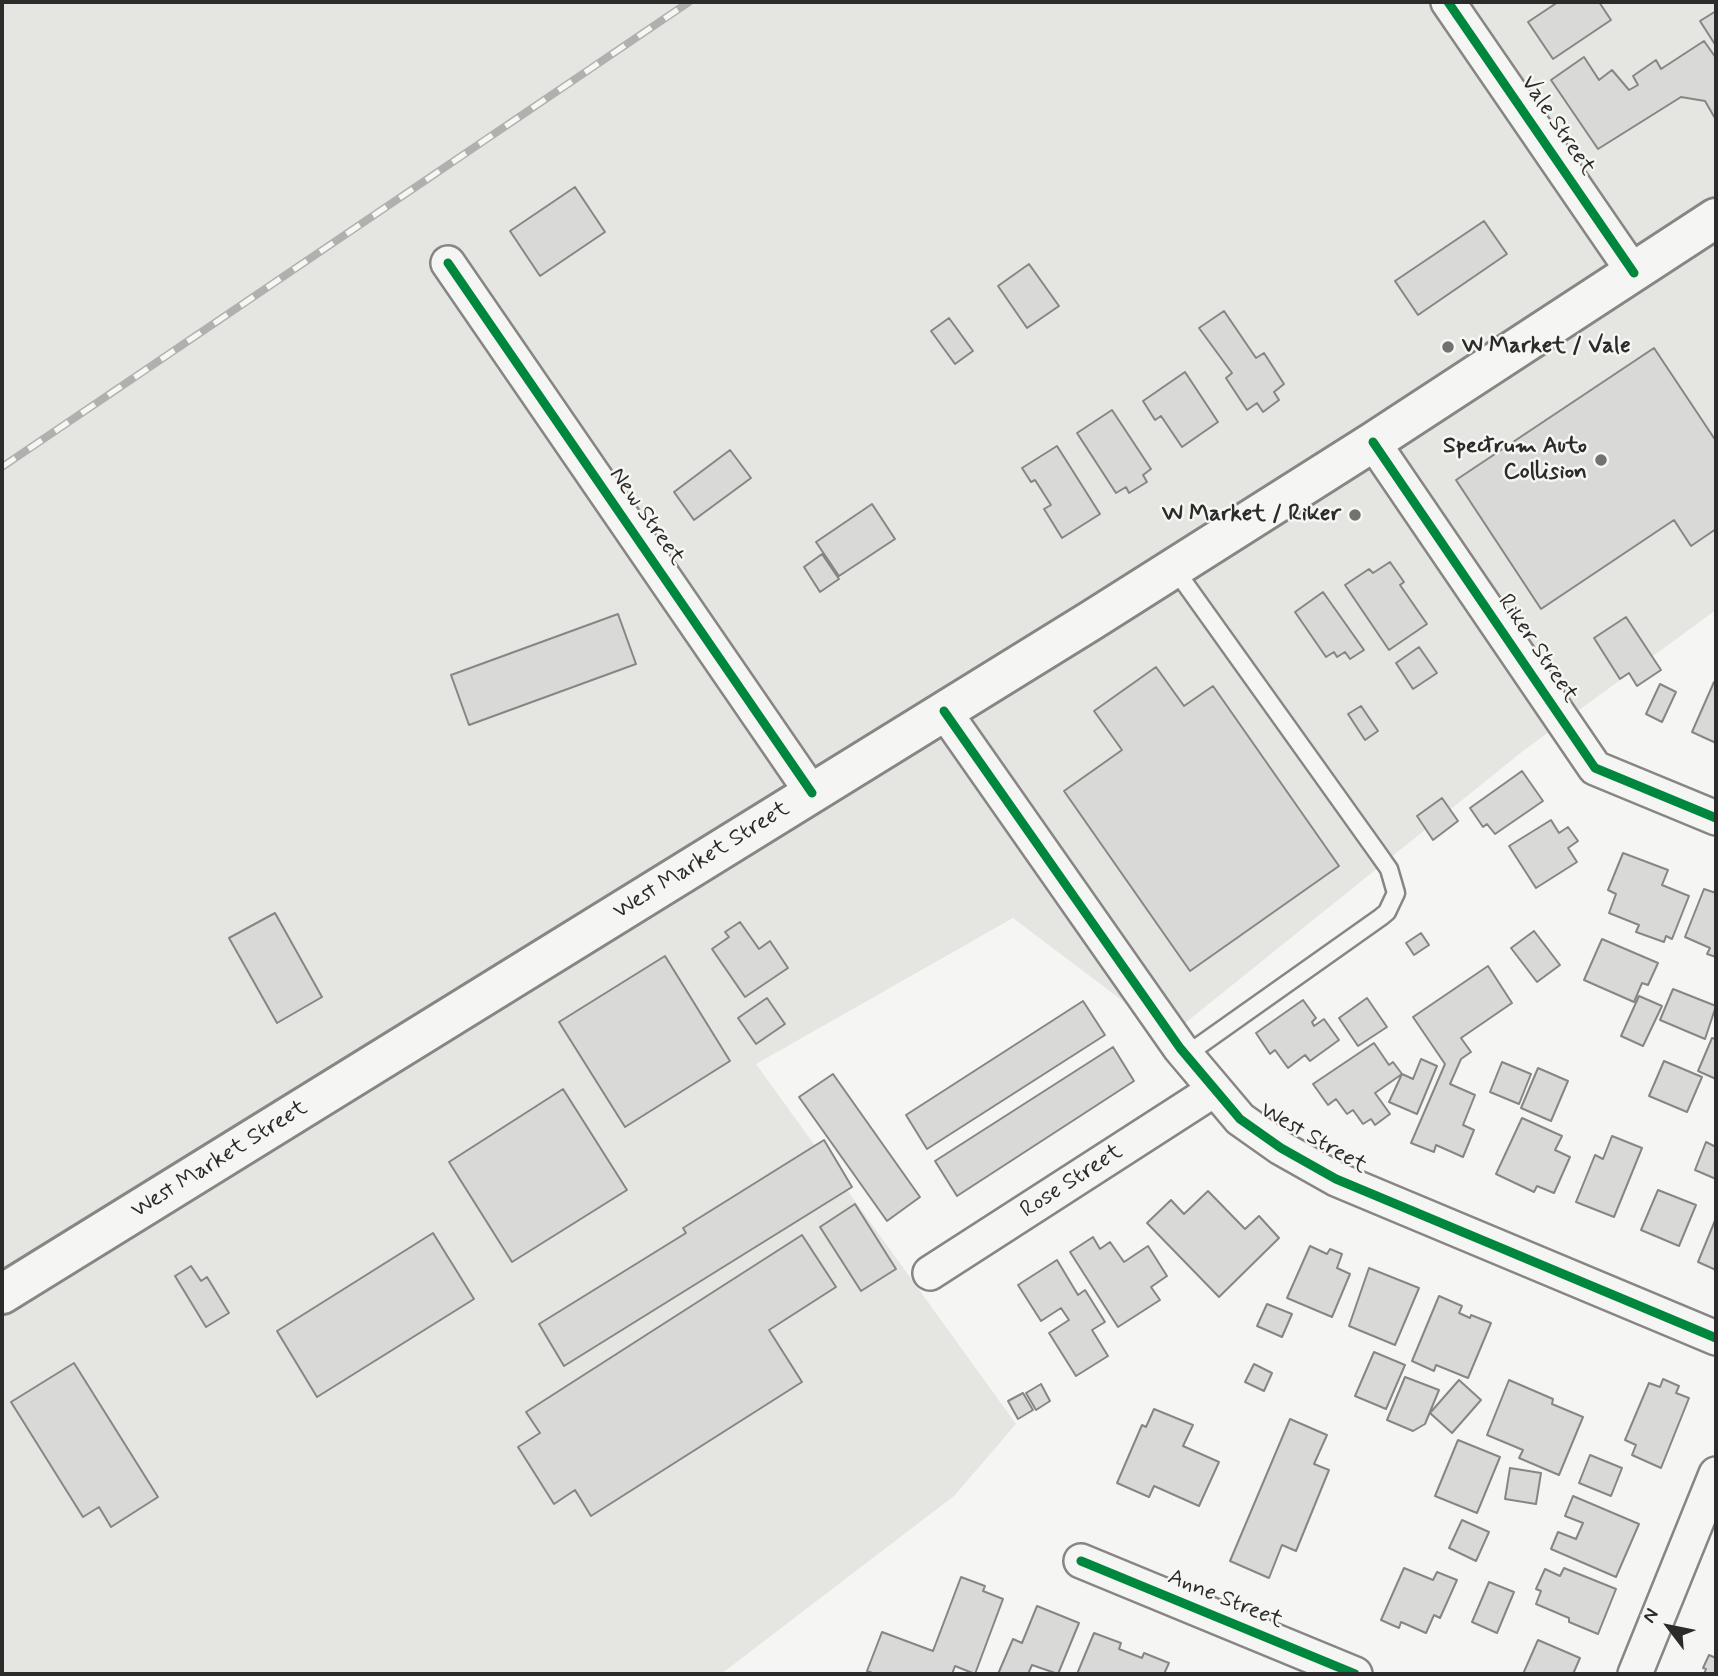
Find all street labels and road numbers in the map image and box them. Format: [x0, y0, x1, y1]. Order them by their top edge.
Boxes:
street label: Vale Street [1514, 71, 1600, 181]
street label: New Street [602, 463, 690, 571]
street label: Riker Street [1491, 590, 1583, 708]
street label: West Market Street [609, 796, 795, 926]
street label: West Market Street [127, 1095, 313, 1225]
street label: West Street [1254, 1097, 1372, 1181]
street label: Rose Street [1016, 1139, 1128, 1225]
street label: Anne Street [1163, 1564, 1287, 1636]

